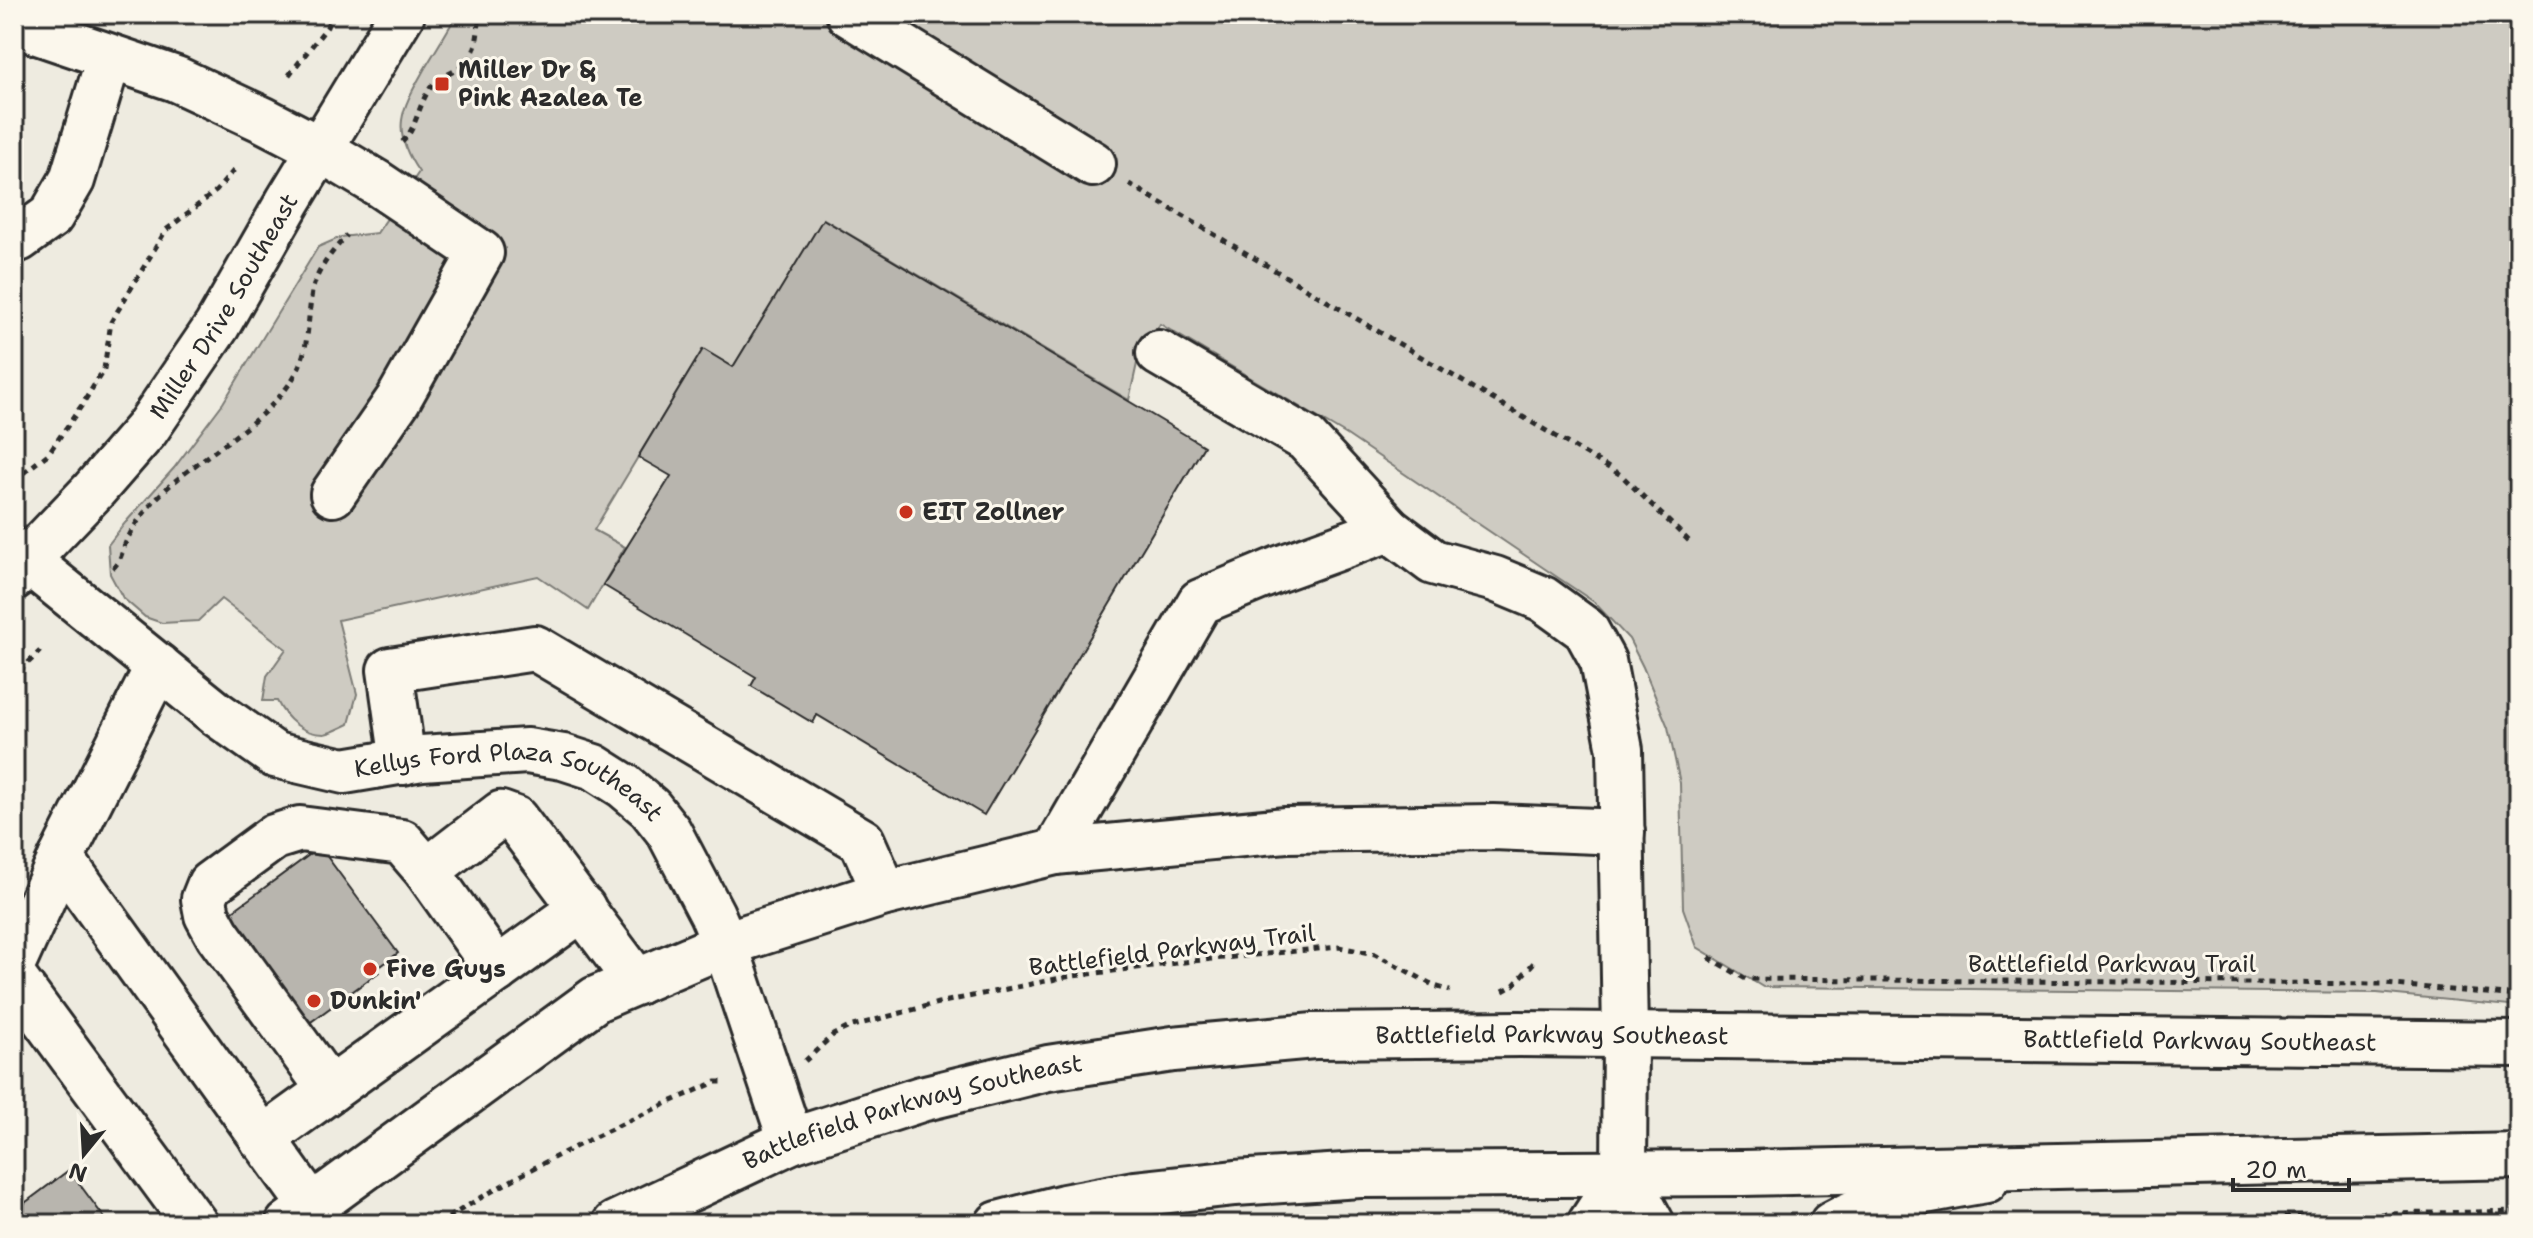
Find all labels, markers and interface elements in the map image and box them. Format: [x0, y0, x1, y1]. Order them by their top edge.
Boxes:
place label: Miller Dr & Pink Azalea Te [458, 54, 643, 114]
marker: Miller Dr & Pink Azalea Te [433, 75, 451, 93]
street label: Miller Drive Southeast [142, 187, 305, 426]
place label: EIT Zollner [922, 496, 1065, 528]
marker: EIT Zollner [897, 503, 915, 521]
street label: Kellys Ford Plaza Southeast [352, 735, 671, 828]
street label: Battlefield Parkway Trail [1027, 916, 1318, 983]
street label: Battlefield Parkway Trail [1968, 948, 2257, 980]
place label: Five Guys [386, 953, 506, 985]
marker: Five Guys [361, 960, 379, 978]
place label: Dunkin' [330, 985, 421, 1017]
marker: Dunkin' [305, 992, 323, 1010]
street label: Battlefield Parkway Southeast [1375, 1018, 1729, 1052]
street label: Battlefield Parkway Southeast [2023, 1023, 2377, 1059]
street label: Battlefield Parkway Southeast [738, 1047, 1085, 1177]
north arrow [44, 1114, 124, 1194]
scale bar [2233, 1142, 2349, 1192]
text: 20 m [2245, 1154, 2307, 1186]
text: N [65, 1156, 91, 1189]

